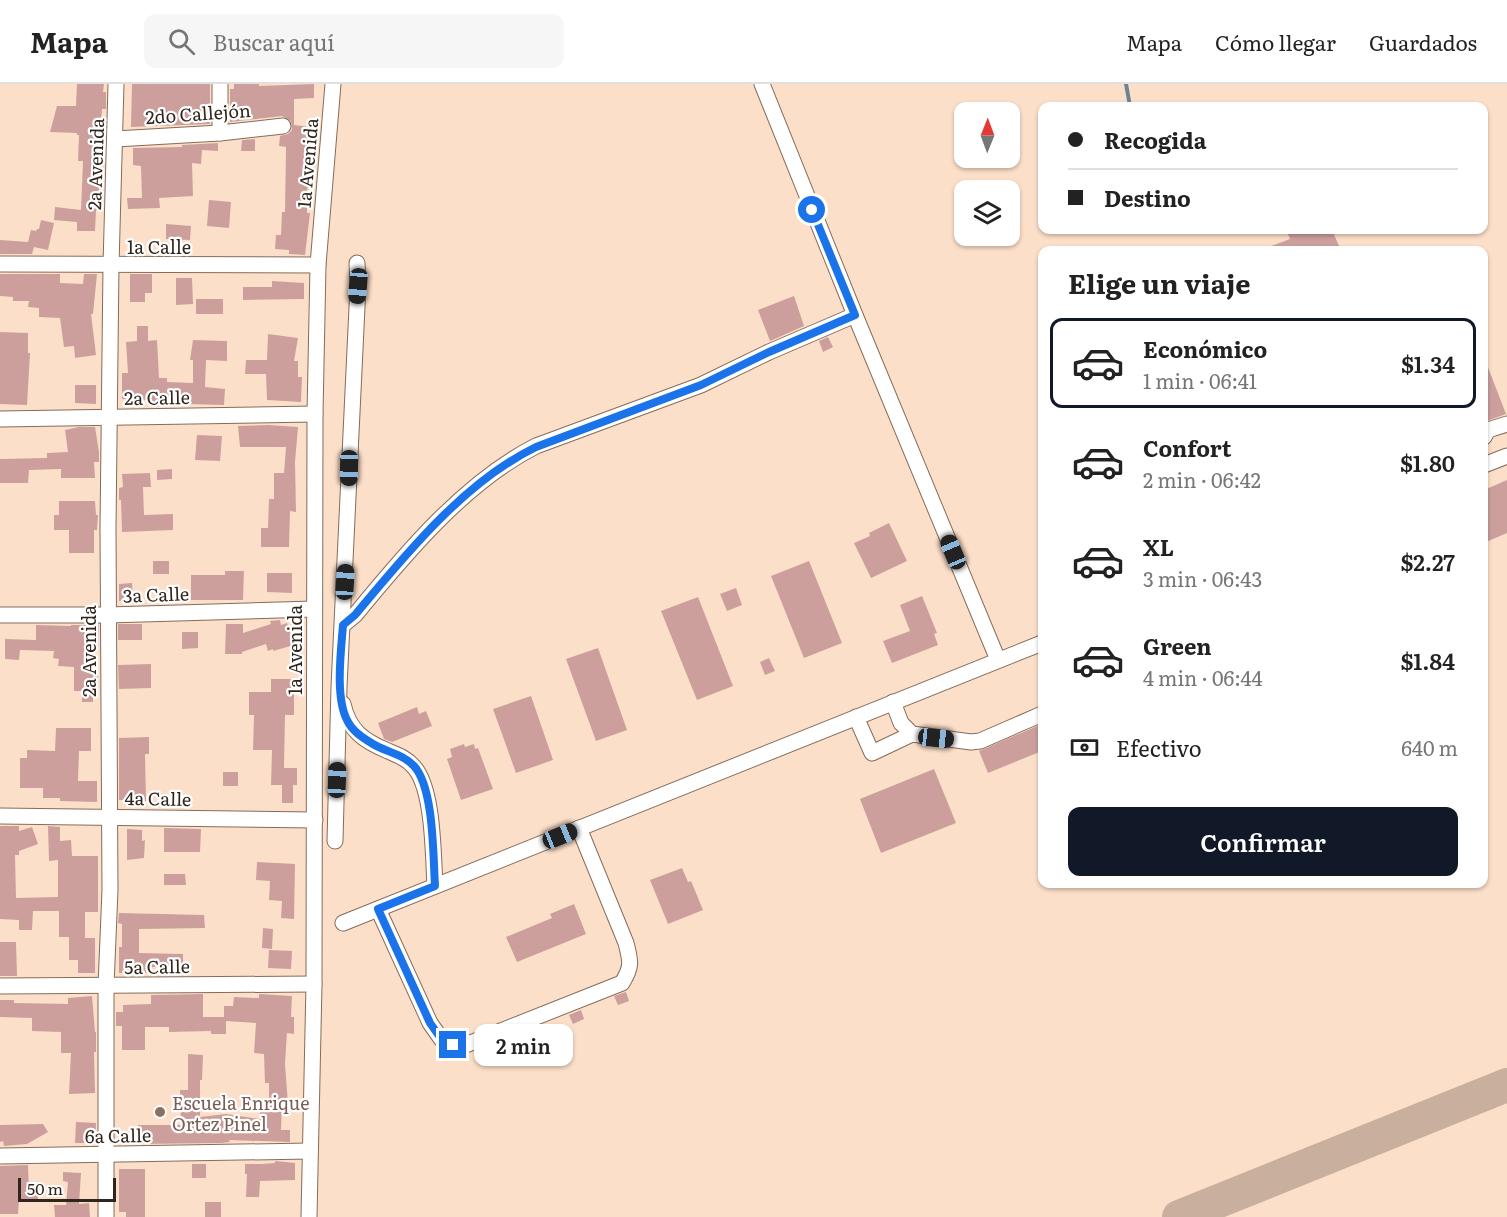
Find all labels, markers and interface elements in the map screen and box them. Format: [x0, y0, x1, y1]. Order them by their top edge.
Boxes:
search box [144, 14, 564, 68]
text: Mapa [30, 20, 108, 62]
icon: search [165, 25, 198, 58]
text: Buscar aquí [213, 25, 335, 58]
text: Mapa [1126, 26, 1182, 57]
text: Cómo llegar [1215, 26, 1336, 57]
text: Guardados [1369, 26, 1477, 57]
street label: 2do Callejón [145, 96, 252, 130]
north arrow [954, 102, 1020, 168]
map controls [954, 102, 1020, 246]
street label: 2a Avenida [80, 117, 110, 210]
street label: 1a Avenida [290, 117, 324, 209]
text: Recogida [1104, 123, 1206, 156]
button: layers [954, 180, 1020, 246]
text: Destino [1104, 181, 1191, 214]
route start [798, 196, 825, 223]
street label: 1a Calle [127, 233, 191, 260]
text: Elige un viaje [1068, 262, 1251, 302]
car [347, 267, 369, 305]
text: Económico [1143, 332, 1267, 365]
icon: car [1071, 336, 1125, 390]
text: $1.34 [1401, 347, 1455, 380]
text: 1 min · 06:41 [1143, 365, 1257, 395]
street label: 2a Calle [124, 383, 190, 411]
text: Confort [1143, 431, 1231, 464]
icon: car [1071, 435, 1125, 489]
text: $1.80 [1400, 446, 1455, 479]
car [340, 450, 358, 486]
text: 2 min · 06:42 [1143, 464, 1261, 494]
text: XL [1143, 530, 1174, 563]
car [938, 532, 968, 572]
icon: car [1071, 534, 1125, 588]
text: $2.27 [1400, 545, 1455, 578]
text: 3 min · 06:43 [1143, 563, 1262, 593]
car [335, 564, 355, 600]
street label: 3a Calle [122, 579, 190, 609]
street label: 2a Avenida [75, 605, 102, 697]
street label: 1a Avenida [281, 605, 308, 695]
text: Green [1143, 629, 1212, 662]
icon: car [1071, 633, 1125, 687]
text: $1.84 [1400, 644, 1455, 677]
text: 4 min · 06:44 [1143, 662, 1263, 692]
car [917, 727, 955, 749]
icon: cash [1068, 731, 1101, 764]
text: Efectivo [1116, 731, 1202, 764]
text: 640 m [1401, 732, 1458, 762]
car [327, 762, 347, 798]
street label: 4a Calle [124, 784, 192, 812]
button: Confirmar [1068, 807, 1458, 876]
car [540, 821, 580, 851]
street label: 5a Calle [124, 952, 190, 980]
callout: 2 min [474, 1024, 573, 1066]
text: 2 min [496, 1030, 551, 1060]
route end [439, 1031, 466, 1058]
place label: Escuela Enrique Ortez Pinel [172, 1089, 309, 1137]
marker: Escuela Enrique Ortez Pinel [153, 1105, 167, 1119]
street label: 6a Calle [85, 1121, 151, 1149]
scale bar [18, 1175, 116, 1202]
text: 50 m [27, 1176, 63, 1200]

